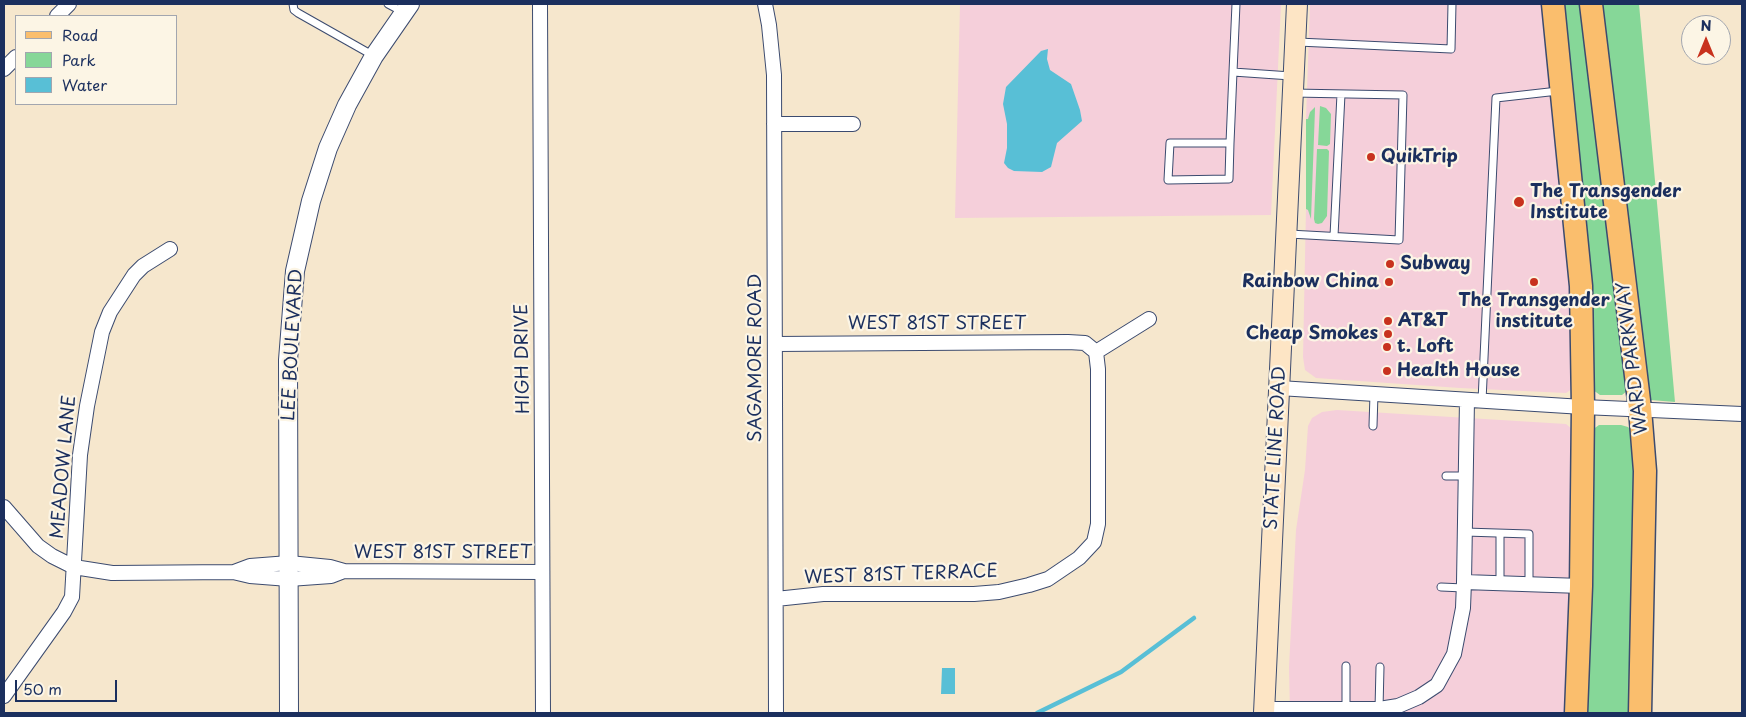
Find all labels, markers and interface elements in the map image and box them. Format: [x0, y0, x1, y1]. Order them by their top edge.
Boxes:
legend [15, 15, 178, 105]
north arrow [1681, 15, 1731, 65]
text: N [1700, 15, 1712, 36]
text: Road [62, 23, 98, 46]
text: Park [62, 48, 96, 71]
text: Water [62, 73, 107, 96]
place label: QuikTrip [1381, 146, 1458, 168]
marker: QuikTrip [1365, 151, 1377, 163]
place label: The Transgender Institute [1530, 181, 1681, 223]
marker: The Transgender Institute [1512, 195, 1526, 209]
place label: Subway [1400, 253, 1470, 275]
marker: Subway [1384, 258, 1396, 270]
street label: LEE BOULEVARD [278, 268, 308, 422]
place label: Rainbow China [1242, 271, 1379, 293]
street label: SAGAMORE ROAD [745, 274, 767, 442]
marker: Rainbow China [1383, 276, 1395, 288]
marker: The Transgender institute [1528, 276, 1540, 288]
street label: WARD PARKWAY [1613, 280, 1653, 436]
place label: The Transgender institute [1458, 290, 1610, 332]
street label: HIGH DRIVE [511, 304, 535, 414]
place label: AT&T [1398, 310, 1448, 332]
street label: WEST 81ST STREET [848, 313, 1026, 335]
marker: AT&T [1382, 315, 1394, 327]
place label: Cheap Smokes [1246, 323, 1378, 345]
marker: Cheap Smokes [1382, 328, 1394, 340]
place label: t. Loft [1397, 336, 1454, 358]
marker: t. Loft [1381, 341, 1393, 353]
place label: Health House [1397, 360, 1520, 382]
marker: Health House [1381, 365, 1393, 377]
street label: STATE LINE ROAD [1261, 366, 1291, 530]
street label: MEADOW LANE [47, 394, 81, 540]
street label: WEST 81ST STREET [354, 542, 532, 564]
street label: WEST 81ST TERRACE [804, 561, 998, 589]
scale bar [18, 670, 120, 702]
text: 50 m [23, 677, 62, 700]

